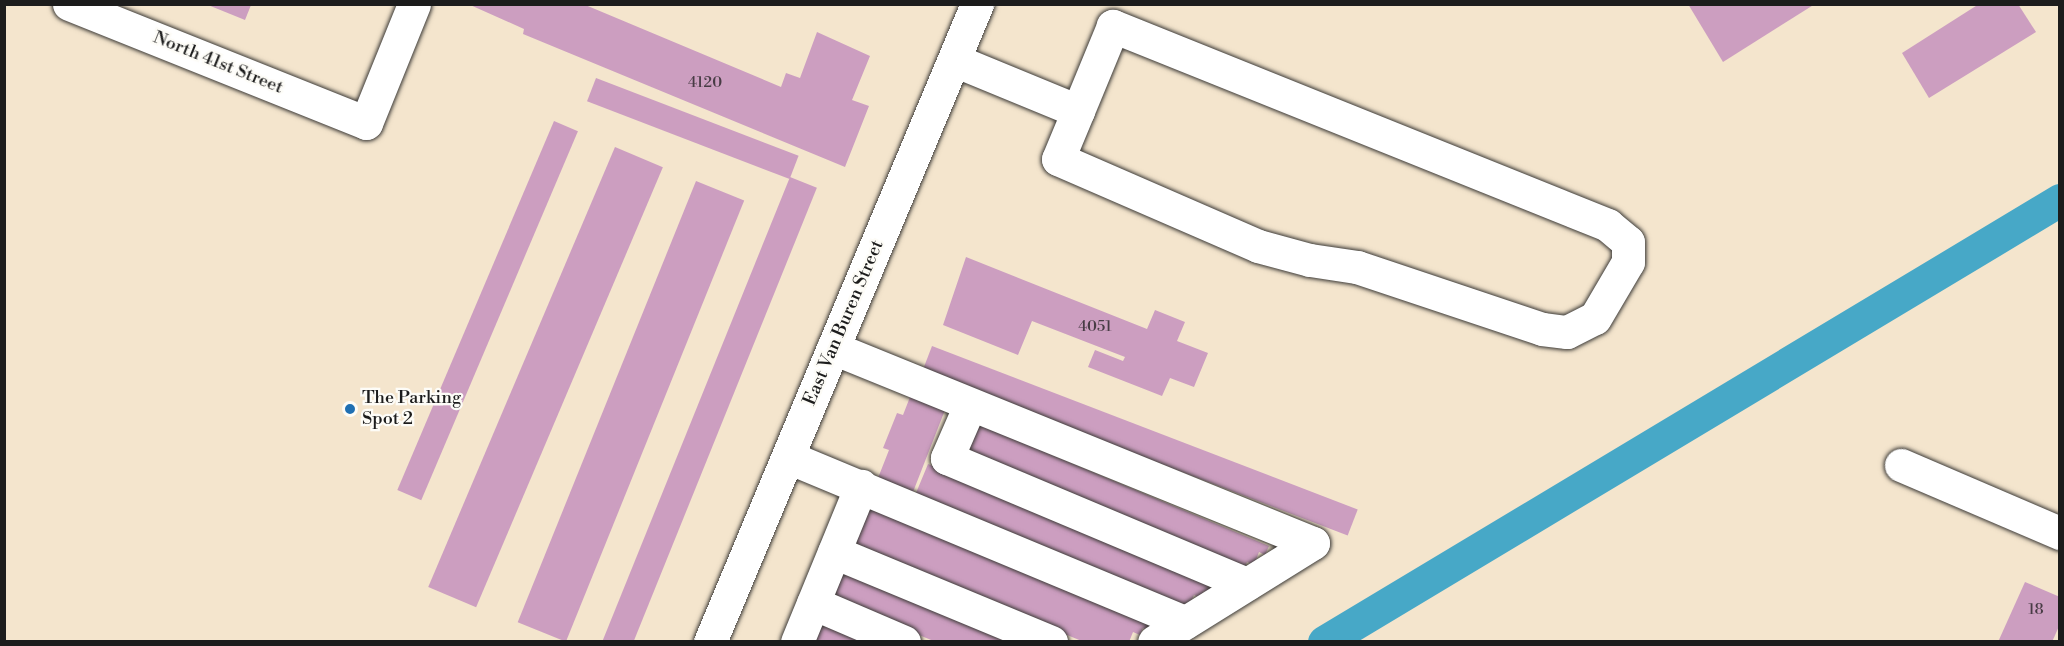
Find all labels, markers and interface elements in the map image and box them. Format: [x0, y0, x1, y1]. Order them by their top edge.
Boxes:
street label: North 41st Street [150, 27, 286, 99]
house number: 4120 [688, 74, 722, 92]
street label: East Van Buren Street [799, 237, 889, 409]
house number: 4051 [1078, 318, 1112, 336]
place label: The Parking Spot 2 [362, 388, 461, 430]
marker: The Parking Spot 2 [343, 402, 357, 416]
house number: 18 [2028, 601, 2044, 619]

